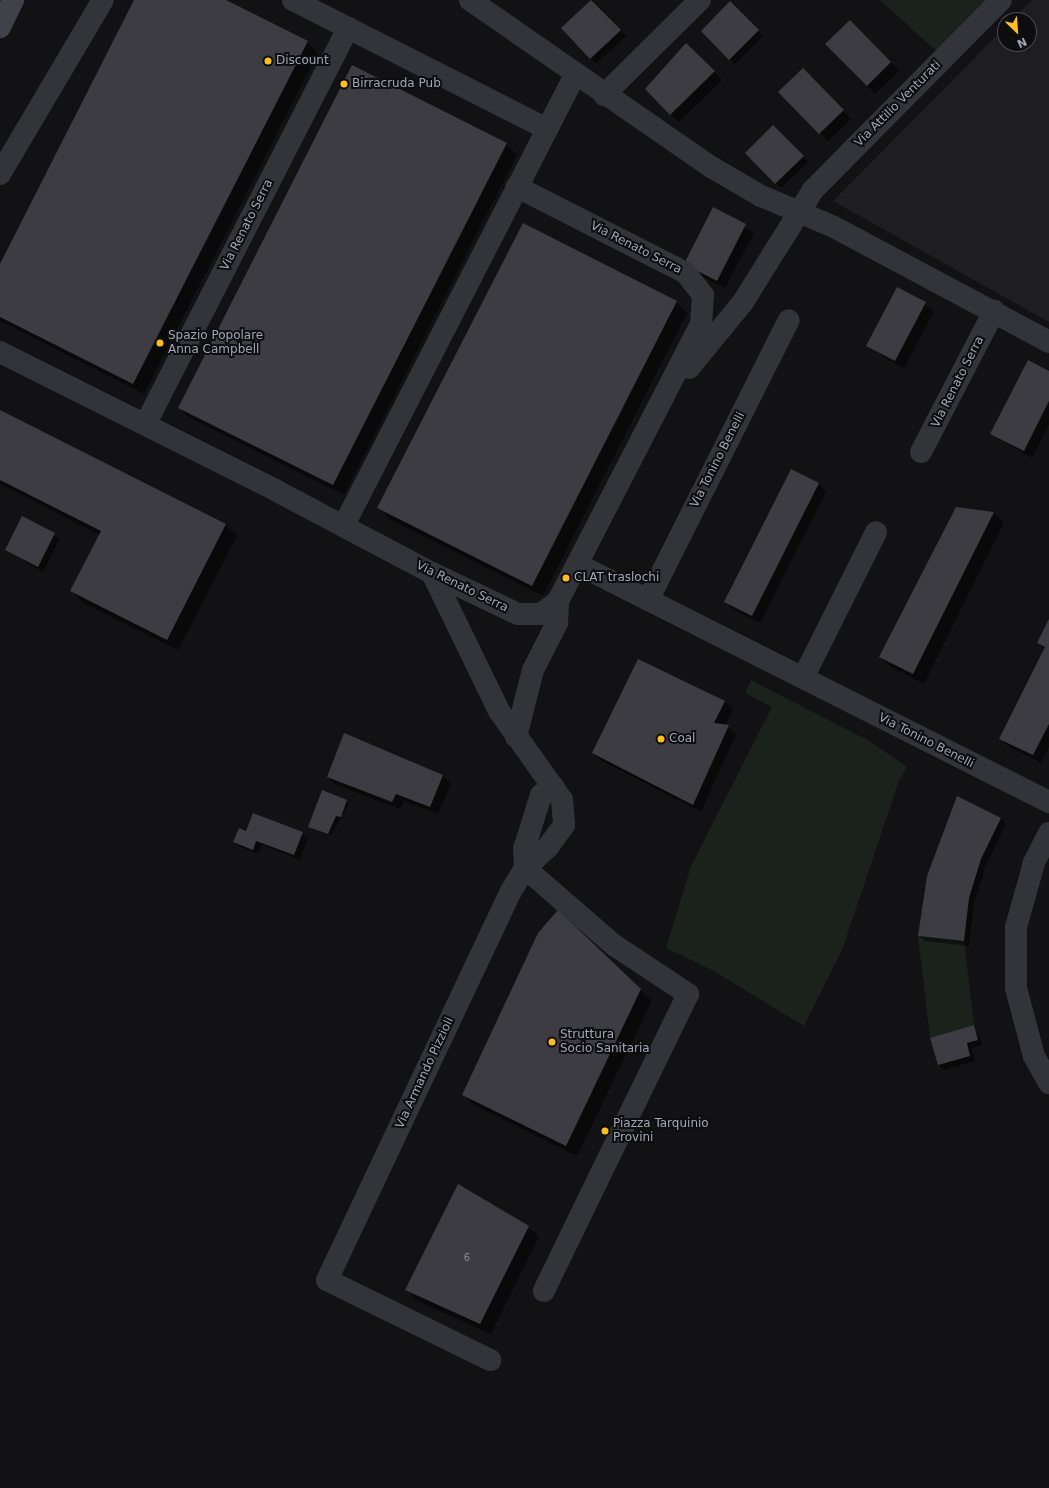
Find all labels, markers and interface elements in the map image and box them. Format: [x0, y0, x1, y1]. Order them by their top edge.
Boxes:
north arrow [997, 12, 1037, 52]
text: N [1015, 35, 1029, 50]
place label: Discount [276, 54, 329, 68]
marker: Discount [263, 56, 273, 66]
street label: Via Attilio Venturati [852, 58, 944, 150]
place label: Birracruda Pub [352, 77, 441, 91]
marker: Birracruda Pub [339, 79, 349, 89]
street label: Via Renato Serra [218, 177, 276, 273]
street label: Via Renato Serra [588, 219, 684, 277]
place label: Spazio Popolare Anna Campbell [168, 329, 263, 357]
street label: Via Renato Serra [929, 334, 987, 430]
marker: Spazio Popolare Anna Campbell [155, 338, 165, 348]
street label: Via Tonino Benelli [688, 410, 748, 510]
street label: Via Renato Serra [414, 559, 510, 615]
place label: CLAT traslochi [574, 571, 659, 585]
marker: CLAT traslochi [561, 573, 571, 583]
street label: Via Tonino Benelli [876, 711, 976, 771]
place label: Coal [669, 732, 695, 746]
marker: Coal [656, 734, 666, 744]
street label: Via Armando Pizzioli [393, 1015, 457, 1131]
place label: Struttura Socio Sanitaria [560, 1028, 650, 1056]
marker: Struttura Socio Sanitaria [547, 1037, 557, 1047]
place label: Piazza Tarquinio Provini [613, 1117, 709, 1145]
marker: Piazza Tarquinio Provini [600, 1126, 610, 1136]
house number: 6 [464, 1252, 470, 1264]

